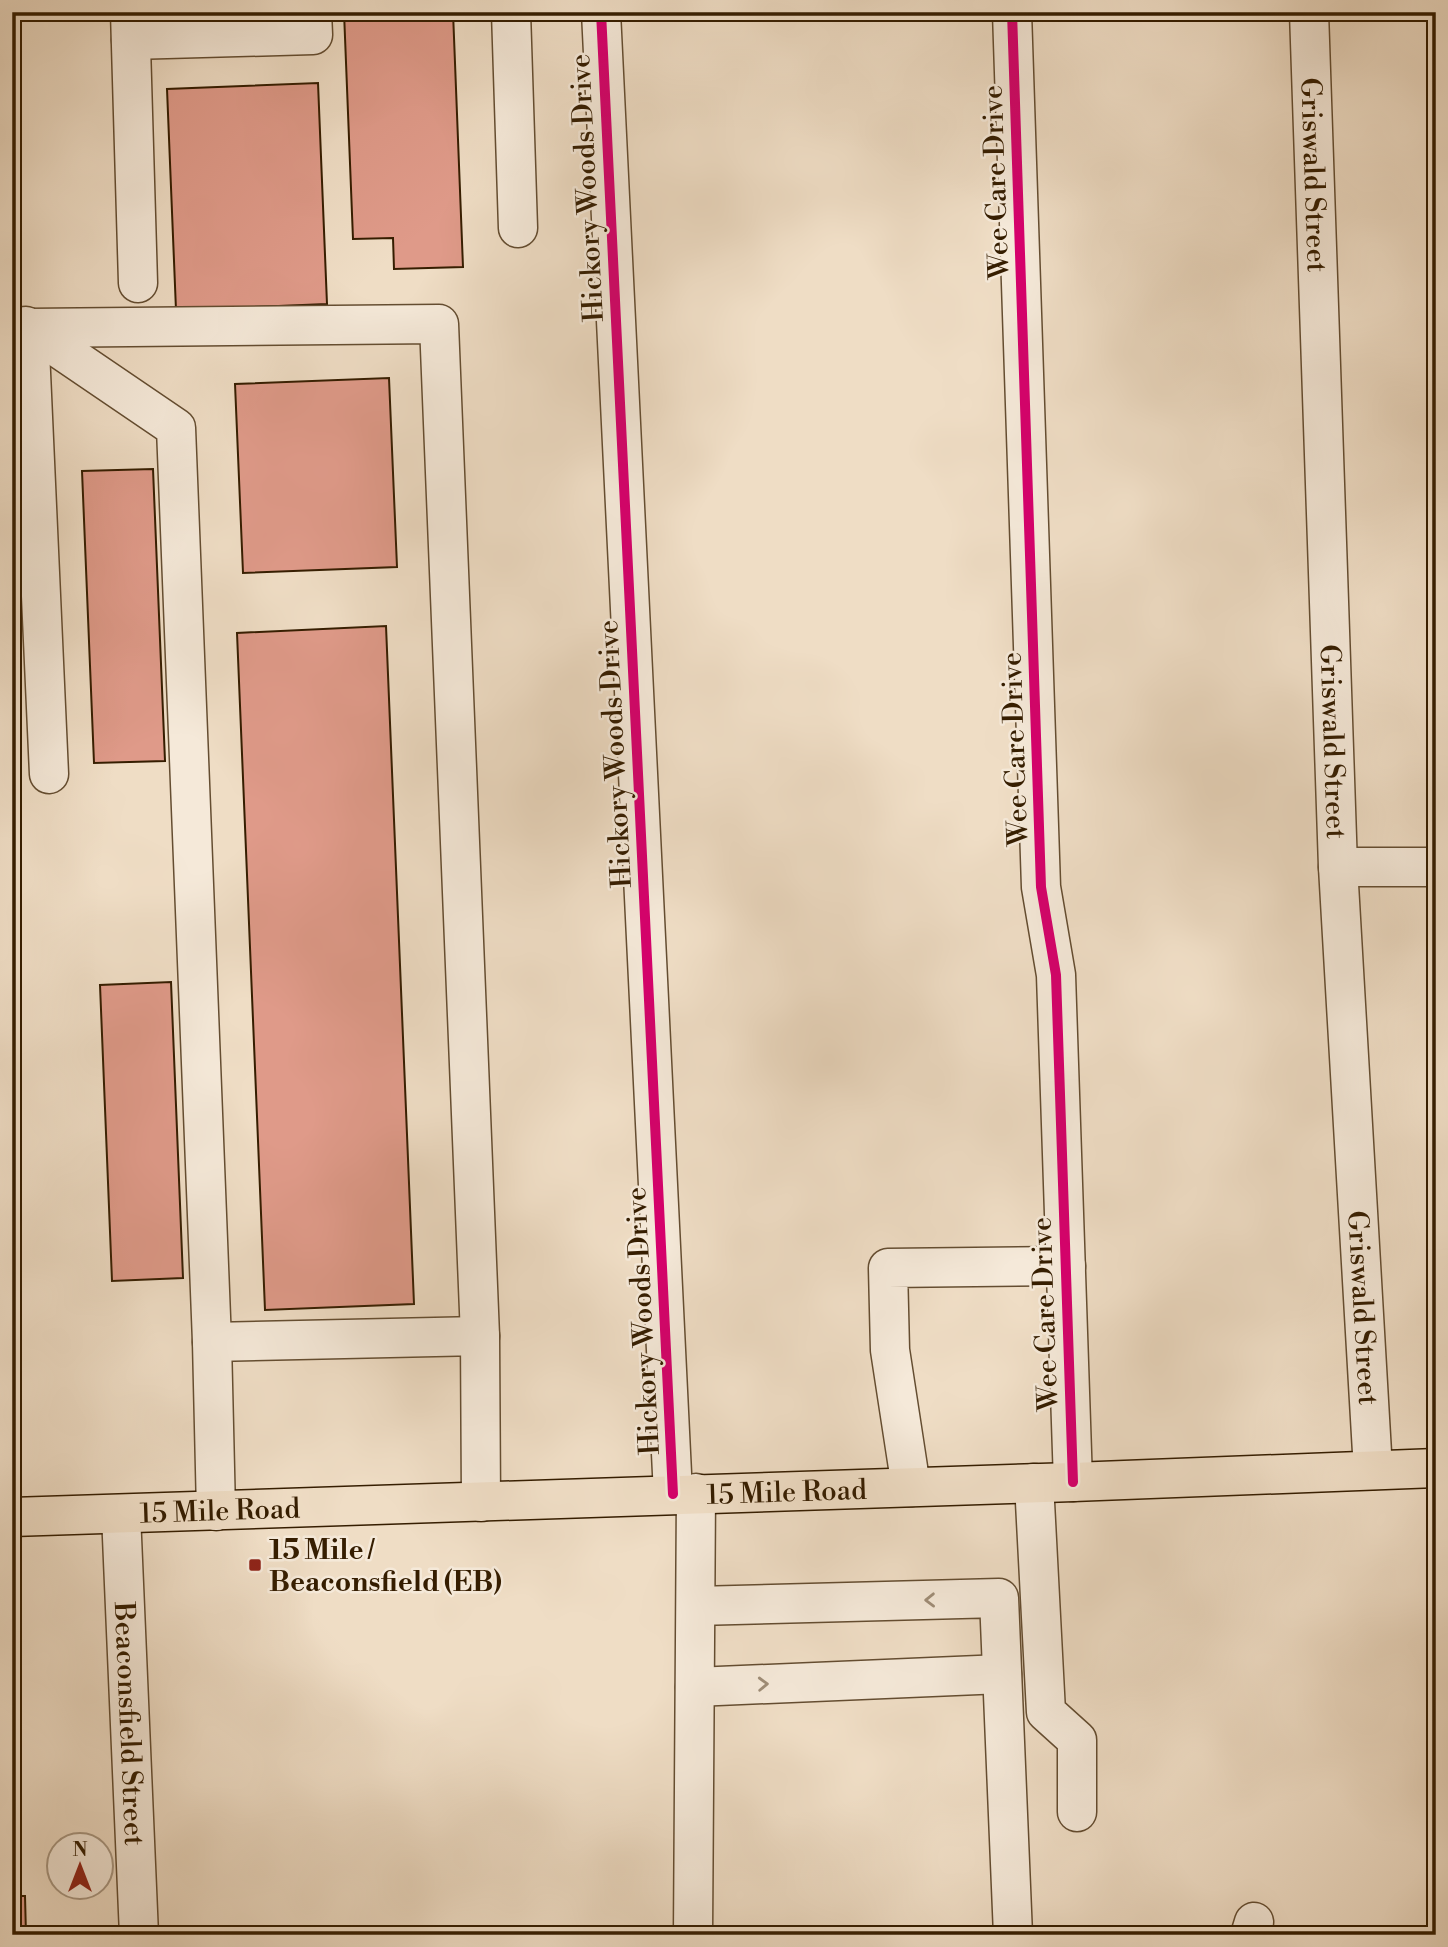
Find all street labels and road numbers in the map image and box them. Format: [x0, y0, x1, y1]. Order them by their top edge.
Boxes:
street label: Hickory Woods Drive [563, 53, 612, 323]
street label: Griswald Street [1292, 77, 1334, 273]
street label: Wee Care Drive [976, 84, 1017, 281]
street label: Hickory Woods Drive [591, 619, 640, 889]
street label: Griswald Street [1311, 644, 1353, 840]
street label: Wee Care Drive [995, 651, 1036, 848]
street label: Hickory Woods Drive [619, 1186, 668, 1456]
street label: Griswald Street [1339, 1209, 1385, 1406]
street label: Wee Care Drive [1025, 1216, 1066, 1413]
street label: 15 Mile Road [706, 1473, 867, 1513]
street label: 15 Mile Road [139, 1492, 301, 1532]
street label: Beaconsfield Street [106, 1600, 151, 1847]

